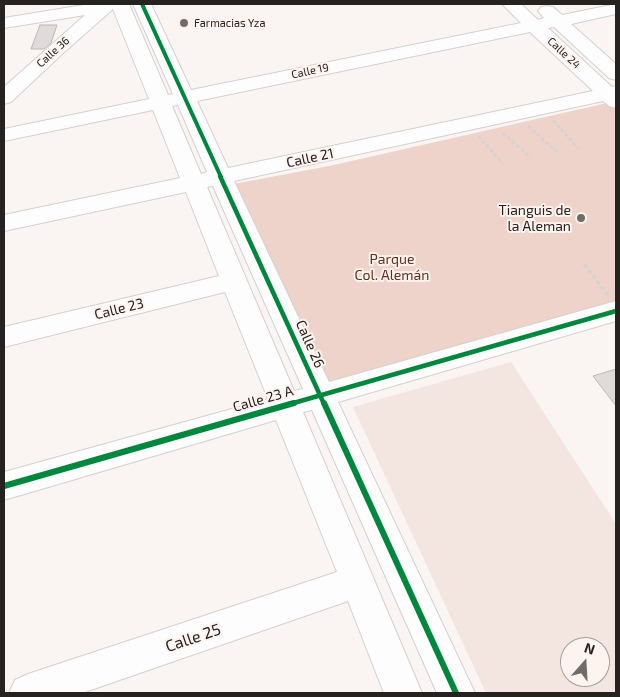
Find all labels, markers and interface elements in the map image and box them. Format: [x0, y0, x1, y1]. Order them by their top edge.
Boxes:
place label: Farmacias Yza [194, 16, 265, 30]
marker: Farmacias Yza [178, 17, 190, 29]
street label: Calle 36 [34, 34, 72, 70]
street label: Calle 24 [545, 34, 583, 72]
street label: Calle 19 [290, 61, 330, 81]
street label: Calle 21 [285, 145, 335, 171]
place label: Tianguis de la Aleman [499, 202, 571, 234]
marker: Tianguis de la Aleman [575, 212, 587, 224]
park label: Parque Col. Alemán [355, 251, 429, 284]
street label: Calle 23 [93, 295, 145, 323]
street label: Calle 26 [292, 318, 328, 370]
street label: Calle 23 A [231, 382, 295, 416]
street label: Calle 25 [163, 620, 223, 656]
north arrow [560, 637, 610, 687]
text: N [582, 639, 597, 658]

